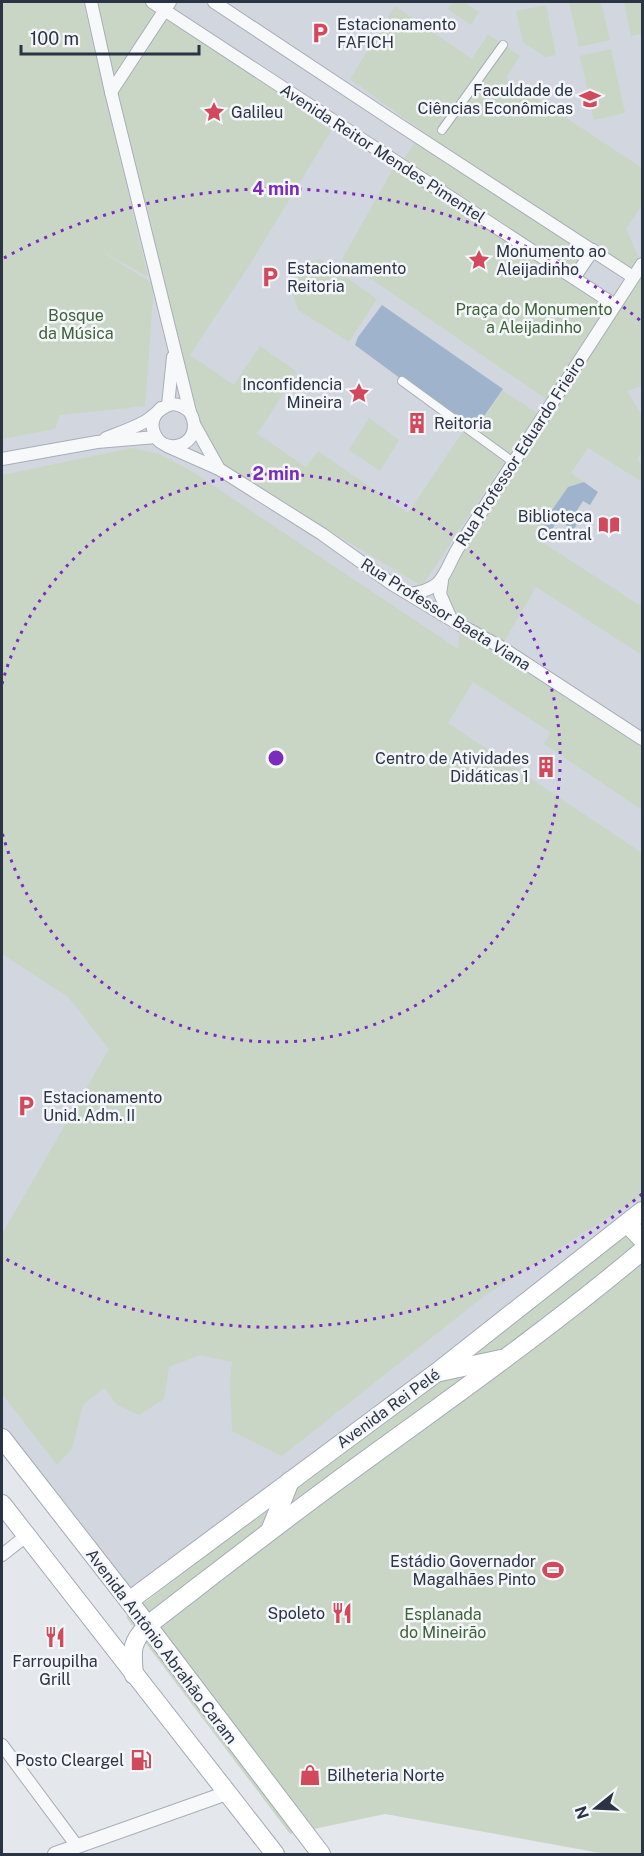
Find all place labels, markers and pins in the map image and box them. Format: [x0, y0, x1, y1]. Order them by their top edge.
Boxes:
place label: Estacionamento FAFICH [337, 15, 456, 52]
parking icon: Estacionamento FAFICH [308, 21, 332, 45]
place label: Faculdade de Ciências Econômicas [417, 81, 573, 118]
school or university icon: Faculdade de Ciências Econômicas [578, 87, 602, 111]
place icon: Galileu [202, 100, 226, 124]
place label: Galileu [231, 103, 283, 122]
place label: Monumento ao Aleijadinho [496, 242, 606, 279]
place icon: Monumento ao Aleijadinho [467, 248, 491, 272]
place label: Estacionamento Reitoria [287, 259, 406, 296]
parking icon: Estacionamento Reitoria [258, 265, 282, 289]
place label: Inconfidencia Mineira [242, 375, 342, 412]
place icon: Inconfidencia Mineira [347, 381, 371, 405]
building icon: Reitoria [405, 411, 429, 435]
place label: Reitoria [434, 414, 492, 433]
place label: Biblioteca Central [518, 507, 592, 544]
library icon: Biblioteca Central [597, 513, 621, 537]
centre of rings [266, 748, 286, 768]
place label: Centro de Atividades Didáticas 1 [375, 749, 529, 786]
building icon: Centro de Atividades Didáticas 1 [534, 755, 558, 779]
place label: Estacionamento Unid. Adm. II [43, 1088, 162, 1125]
parking icon: Estacionamento Unid. Adm. II [14, 1094, 38, 1118]
place label: Estádio Governador Magalhães Pinto [390, 1552, 536, 1589]
sports icon: Estádio Governador Magalhães Pinto [541, 1558, 565, 1582]
restaurant icon: Spoleto [330, 1601, 354, 1625]
place label: Spoleto [268, 1604, 325, 1623]
restaurant icon: Farroupilha Grill [43, 1625, 67, 1649]
place label: Farroupilha Grill [12, 1652, 98, 1689]
fuel station icon: Posto Cleargel [129, 1748, 153, 1772]
place label: Posto Cleargel [15, 1751, 124, 1770]
shop icon: Bilheteria Norte [298, 1763, 322, 1787]
place label: Bilheteria Norte [327, 1766, 445, 1785]

